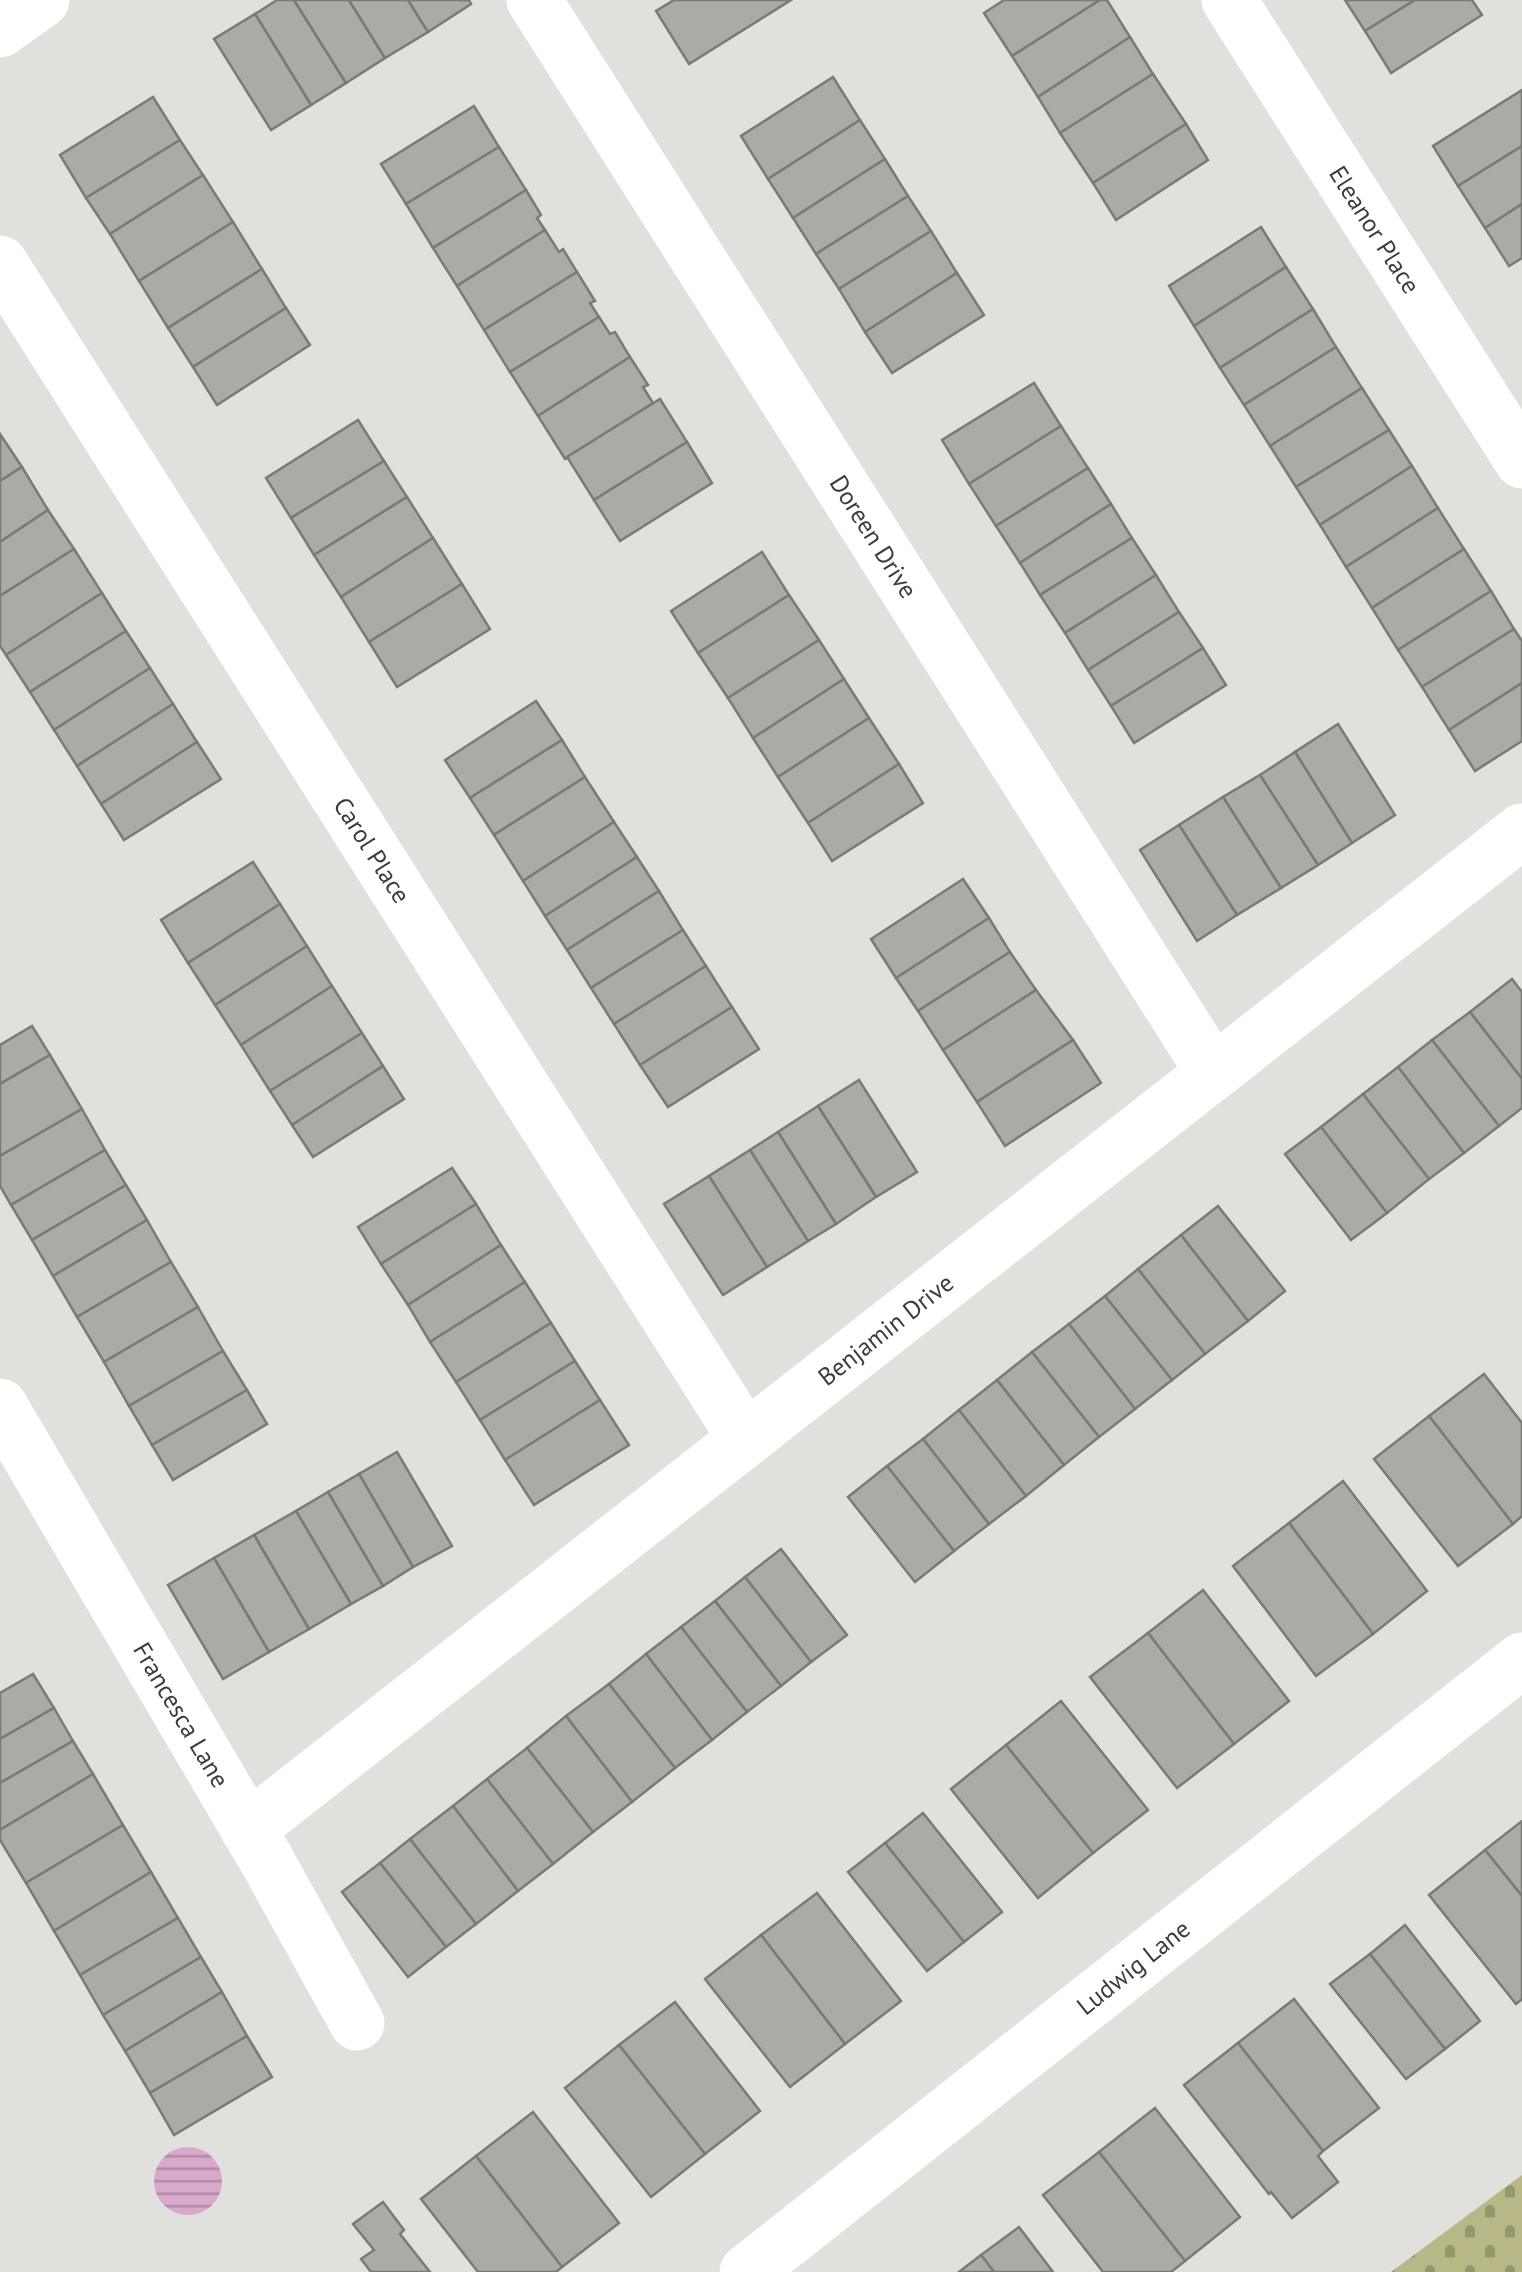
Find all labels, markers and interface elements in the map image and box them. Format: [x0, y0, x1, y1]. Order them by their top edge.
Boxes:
street label: Eleanor Place [1322, 160, 1427, 299]
street label: Doreen Drive [823, 469, 925, 604]
street label: Carol Place [327, 791, 418, 909]
street label: Benjamin Drive [811, 1266, 960, 1393]
street label: Francesca Lane [126, 1636, 236, 1793]
street label: Ludwig Lane [1070, 1912, 1196, 2022]

